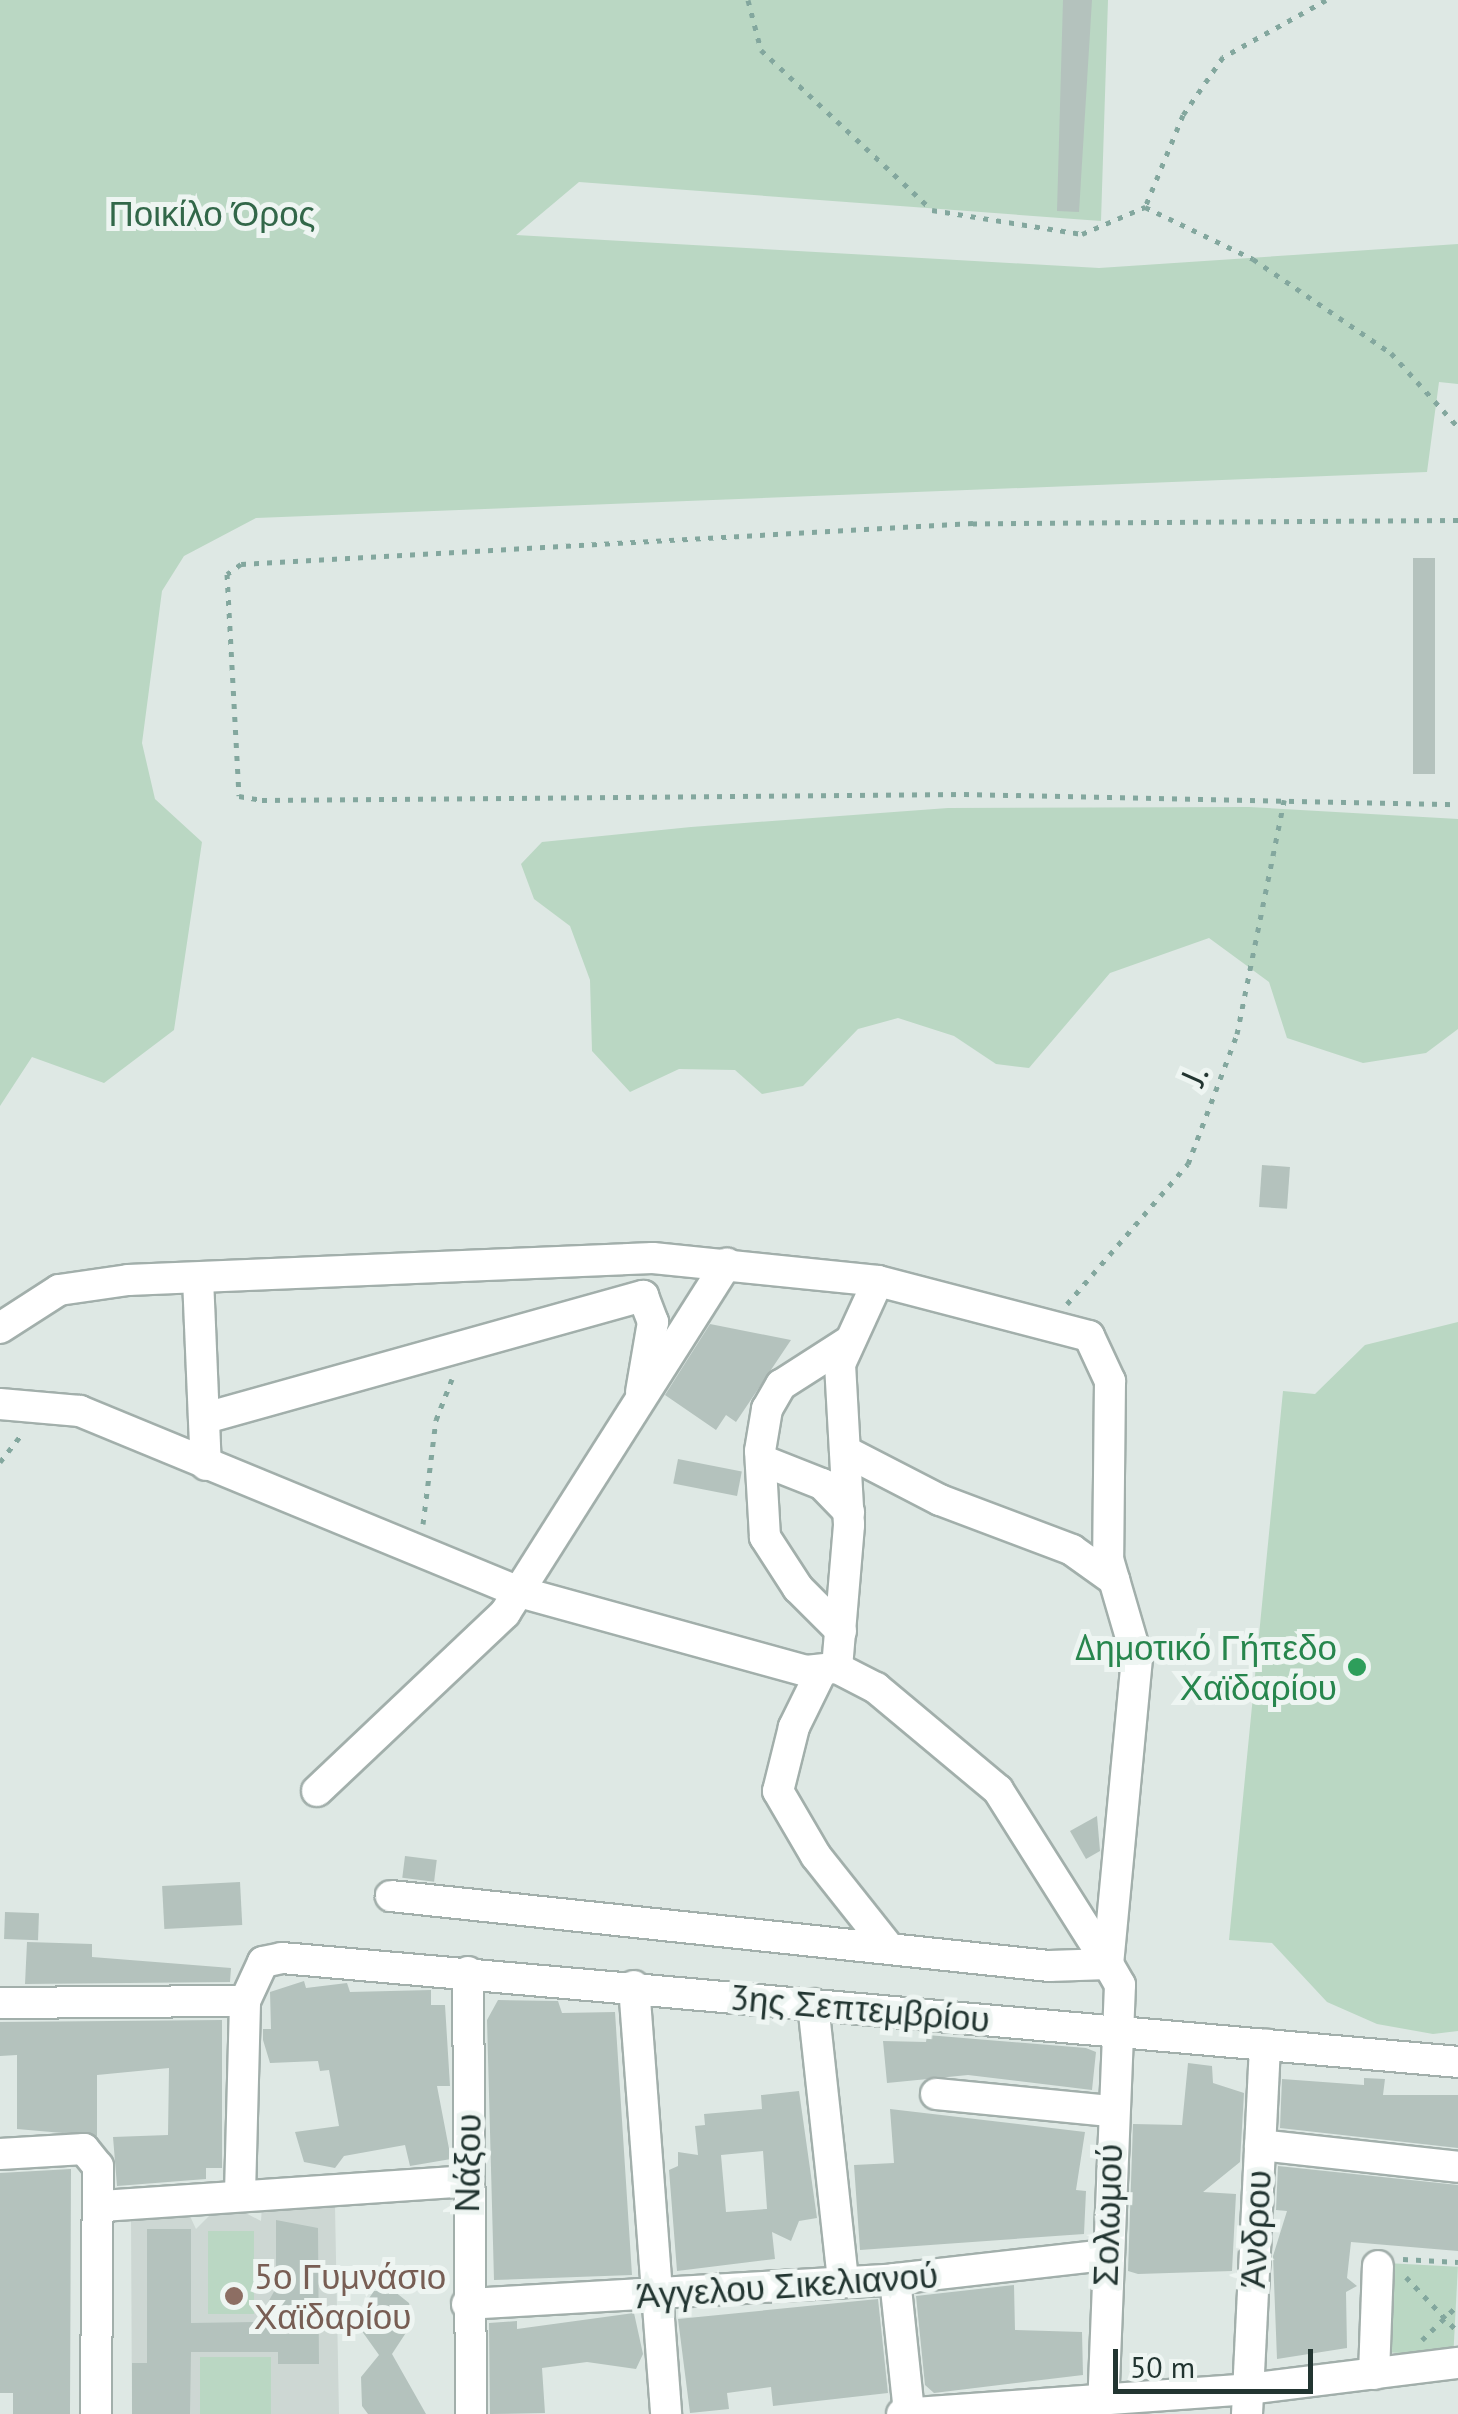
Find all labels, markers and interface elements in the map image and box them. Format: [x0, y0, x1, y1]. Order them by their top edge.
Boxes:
park label: Ποικίλο Όρος [109, 192, 315, 234]
street label: J. [1171, 1058, 1217, 1092]
place label: Δημοτικό Γήπεδο Χαϊδαρίου [1075, 1626, 1337, 1708]
marker: Δημοτικό Γήπεδο Χαϊδαρίου [1346, 1656, 1368, 1678]
street label: 3ης Σεπτεμβρίου [728, 1976, 992, 2040]
street label: Νάξου [445, 2113, 489, 2213]
street label: Σολωμού [1084, 2143, 1130, 2287]
street label: Άνδρου [1231, 2169, 1279, 2289]
street label: Άγγελου Σικελιανού [635, 2254, 939, 2316]
place label: 5ο Γυμνάσιο Χαϊδαρίου [254, 2255, 446, 2337]
marker: 5ο Γυμνάσιο Χαϊδαρίου [223, 2285, 245, 2307]
scale bar [1118, 2329, 1318, 2391]
text: 50 m [1130, 2347, 1195, 2386]

